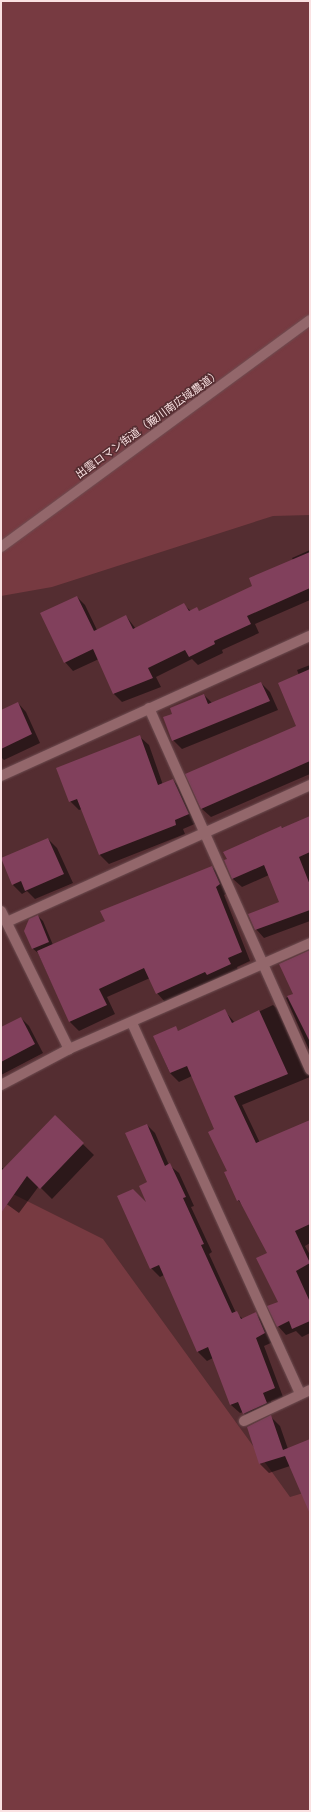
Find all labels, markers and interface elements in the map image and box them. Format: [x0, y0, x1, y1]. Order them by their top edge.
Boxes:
street label: 出雲ロマン街道（簸川南広域農道） [73, 367, 223, 481]

